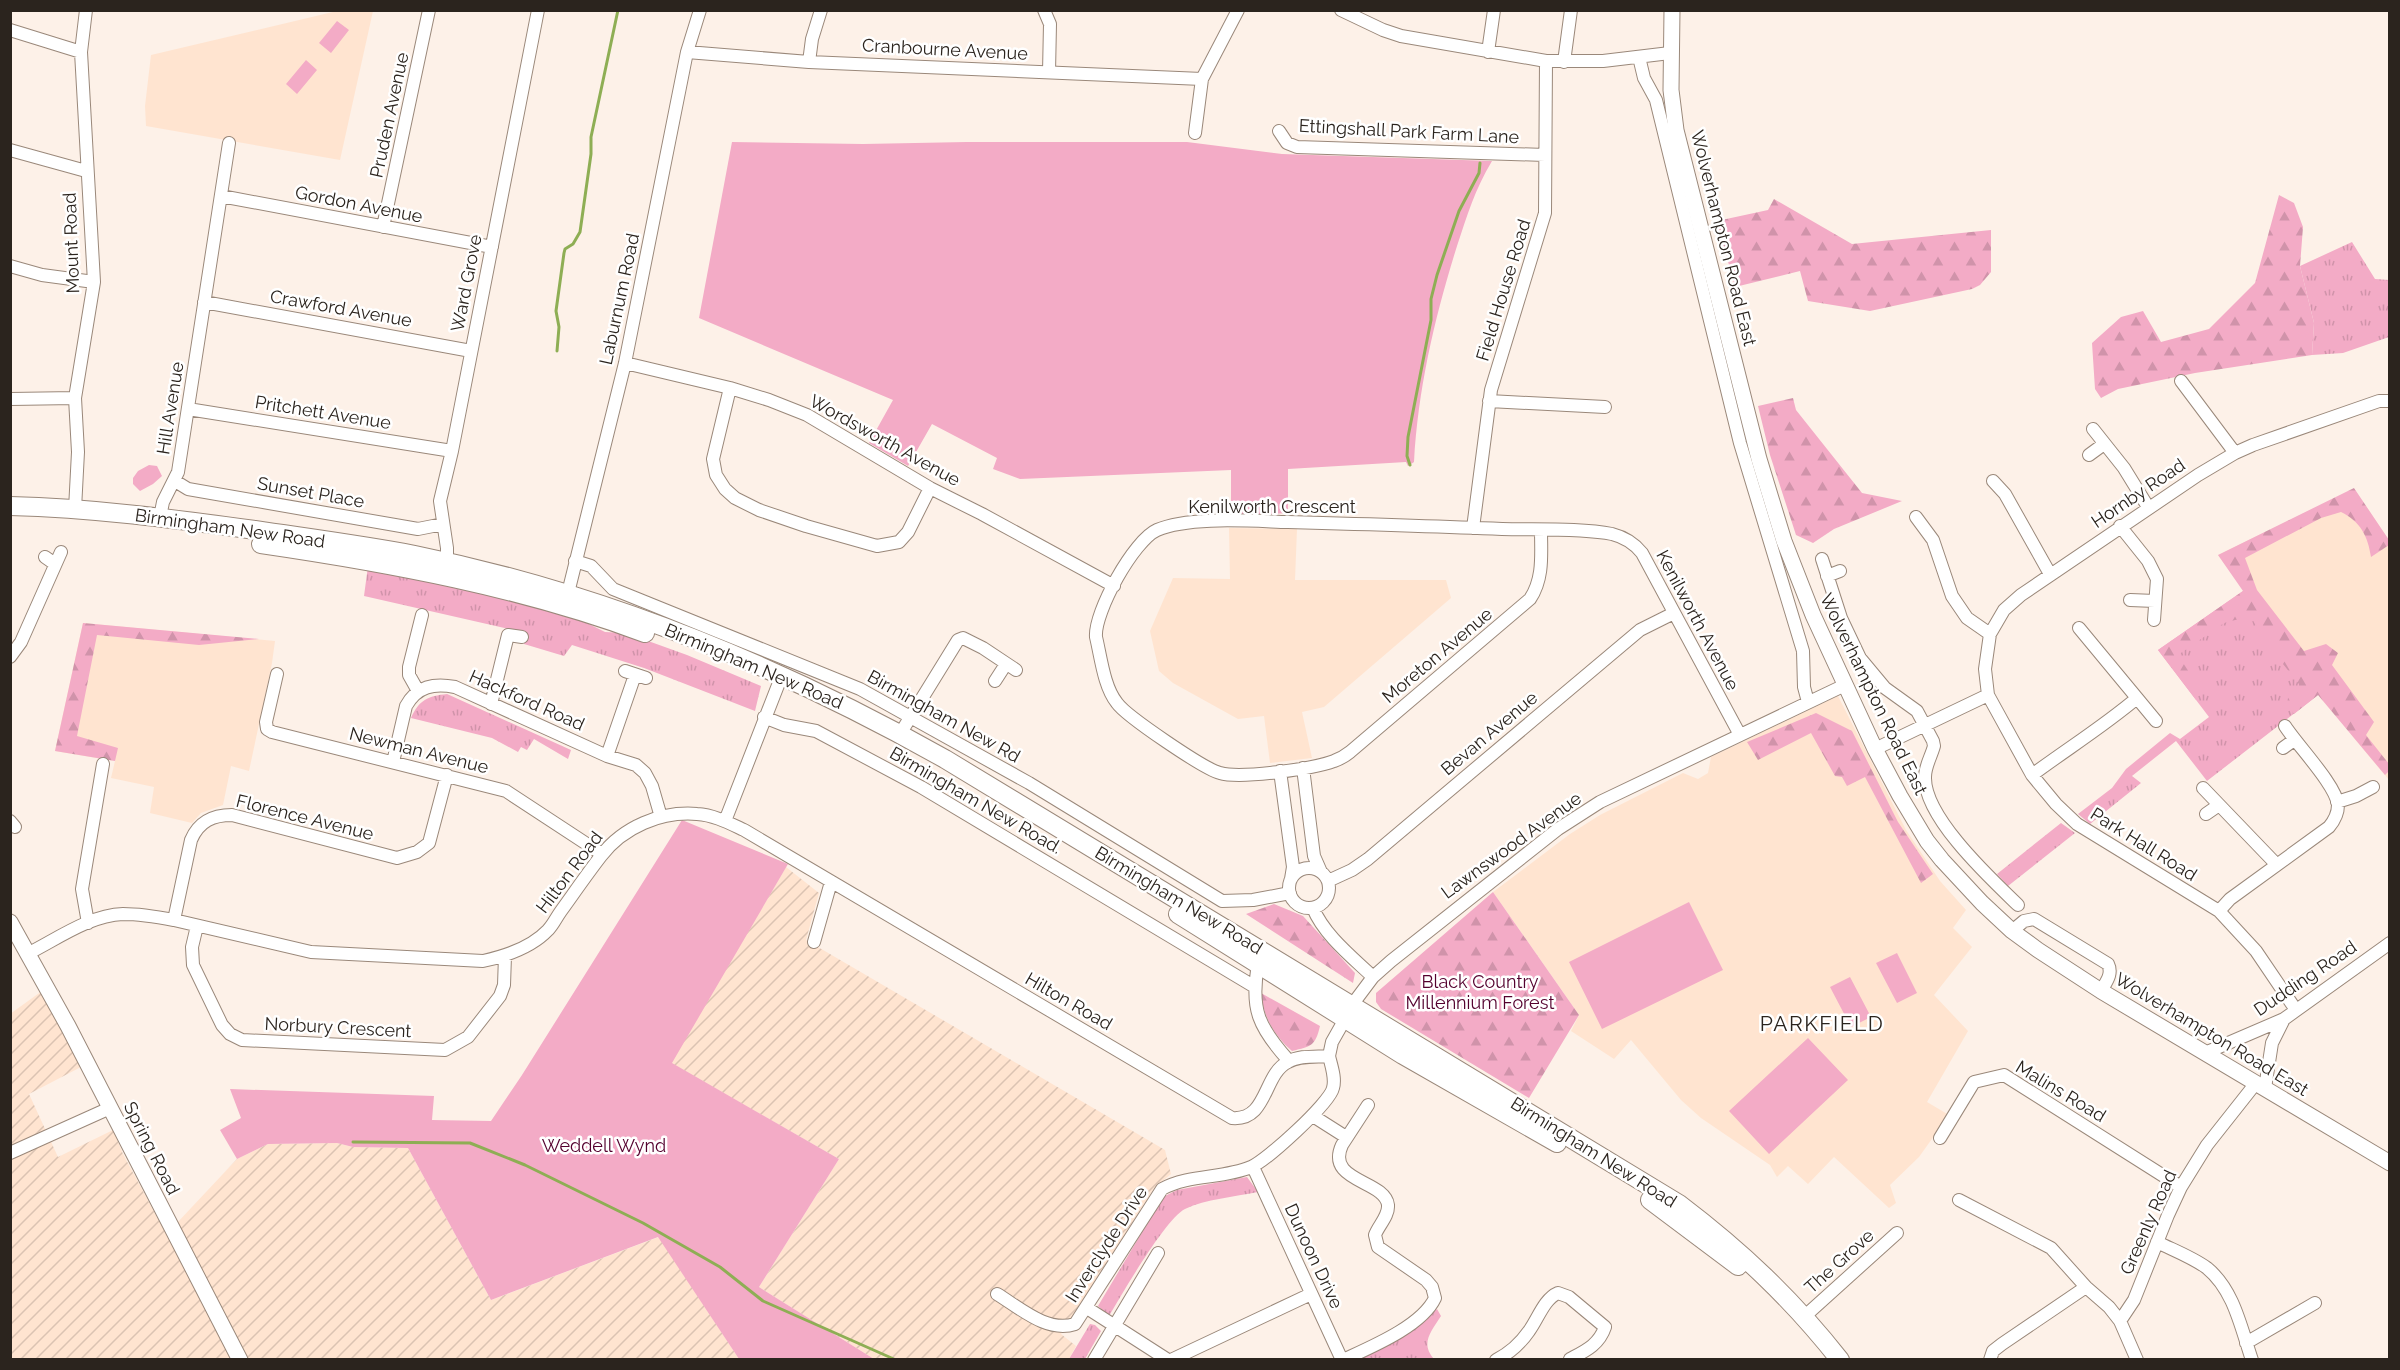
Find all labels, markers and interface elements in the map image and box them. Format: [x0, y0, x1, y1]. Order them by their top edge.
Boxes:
street label: Cranbourne Avenue [862, 34, 1029, 64]
street label: Pruden Avenue [365, 50, 413, 180]
street label: Ettingshall Park Farm Lane [1298, 115, 1520, 147]
street label: Wolverhampton Road East [1687, 128, 1761, 348]
street label: Gordon Avenue [294, 181, 425, 227]
street label: Mount Road [59, 192, 83, 294]
street label: Field House Road [1471, 216, 1535, 364]
street label: Laburnum Road [595, 231, 643, 367]
street label: Ward Grove [446, 232, 486, 333]
street label: Crawford Avenue [268, 285, 414, 331]
street label: Hill Avenue [152, 360, 188, 456]
street label: Wordsworth Avenue [806, 390, 964, 490]
street label: Pritchett Avenue [253, 391, 393, 433]
street label: Hornby Road [2087, 454, 2189, 532]
street label: Sunset Place [256, 472, 367, 512]
street label: Kenilworth Crescent [1188, 496, 1356, 517]
street label: Birmingham New Road [134, 504, 326, 552]
street label: Kenilworth Avenue [1652, 546, 1744, 694]
street label: Wolverhampton Road East [1816, 590, 1932, 798]
street label: Moreton Avenue [1378, 603, 1497, 707]
street label: Birmingham New Road [662, 619, 846, 713]
street label: Hackford Road [466, 665, 588, 735]
street label: Birmingham New Rd [864, 665, 1024, 767]
street label: Bevan Avenue [1437, 686, 1542, 779]
street label: Newman Avenue [347, 723, 491, 778]
street label: Birmingham New Road. [886, 742, 1066, 858]
street label: Lawnswood Avenue [1437, 787, 1585, 903]
street label: Florence Avenue [234, 790, 376, 844]
street label: Park Hall Road [2087, 803, 2201, 885]
street label: Hilton Road [531, 827, 607, 917]
street label: Birmingham New Road [1091, 842, 1267, 958]
street label: Dudding Road [2250, 936, 2360, 1020]
street label: Hilton Road [1022, 968, 1116, 1034]
street label: Wolverhampton Road East [2112, 968, 2312, 1100]
park label: Black Country Millennium Forest [1406, 971, 1554, 1013]
district label: PARKFIELD [1760, 1011, 1884, 1036]
street label: Norbury Crescent [264, 1013, 412, 1041]
street label: Malins Road [2012, 1056, 2110, 1126]
street label: Birmingham New Road [1507, 1092, 1681, 1212]
street label: Spring Road [120, 1098, 184, 1198]
park label: Weddell Wynd [542, 1135, 666, 1156]
street label: Greenly Road [2116, 1166, 2180, 1278]
street label: Inverclyde Drive [1061, 1182, 1151, 1306]
street label: Dunoon Drive [1280, 1200, 1348, 1312]
street label: The Grove [1800, 1224, 1878, 1297]

